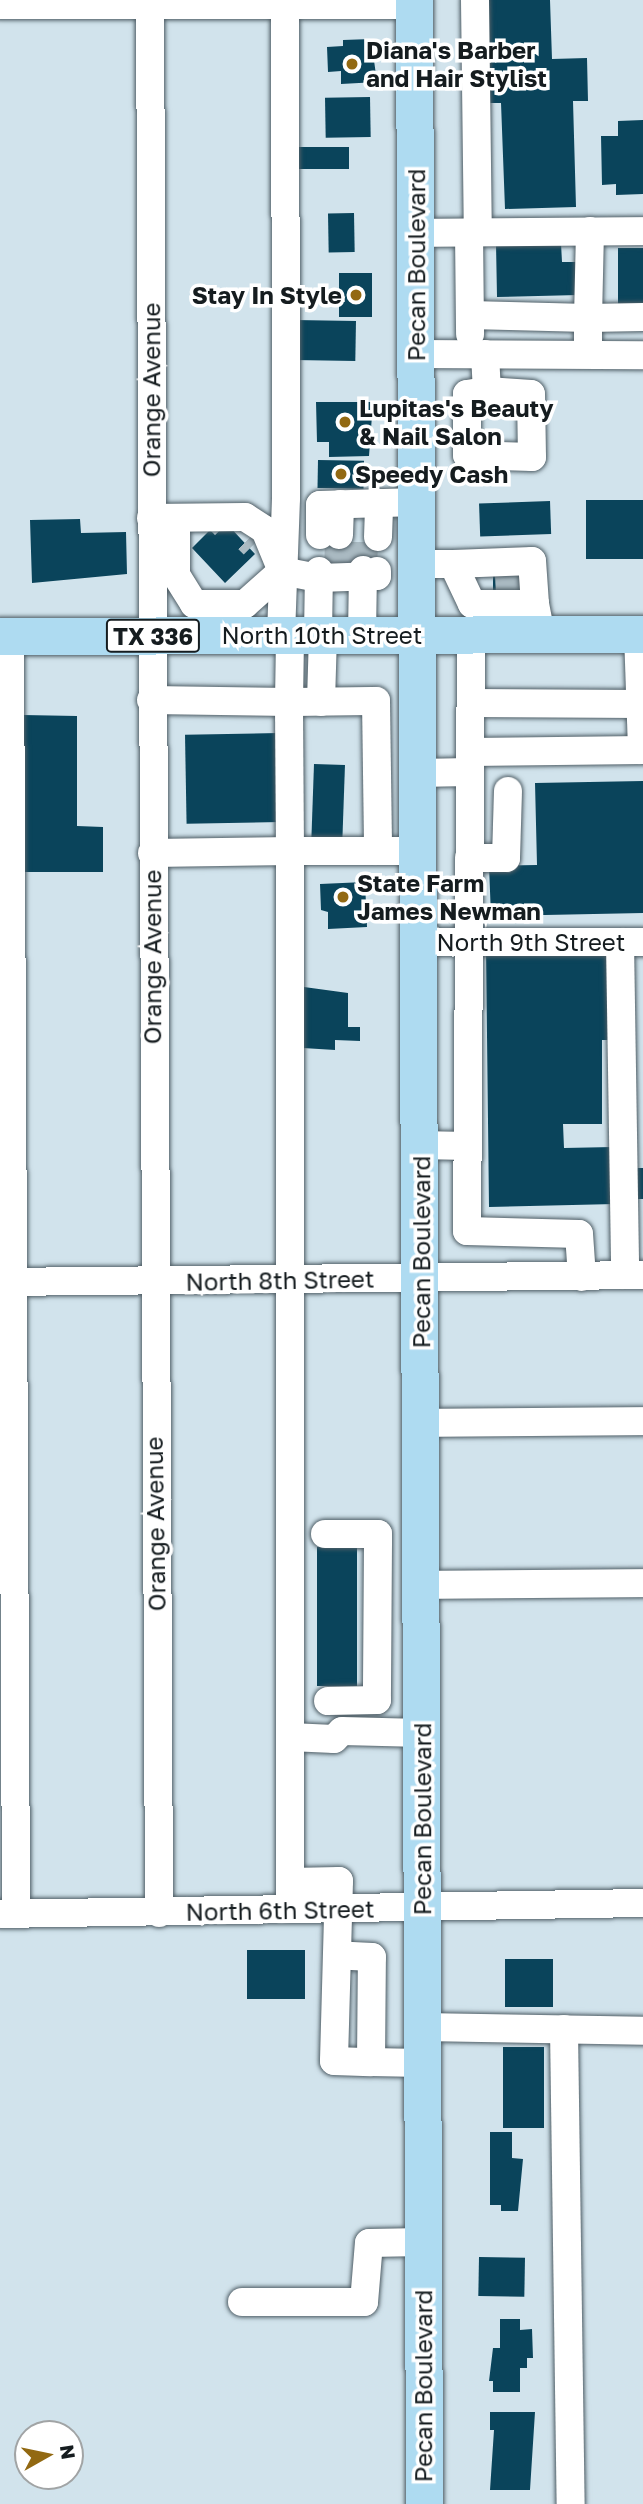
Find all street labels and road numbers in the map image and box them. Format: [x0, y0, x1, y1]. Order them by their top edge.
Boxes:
street label: Pecan Boulevard [402, 169, 430, 361]
street label: Orange Avenue [137, 303, 165, 477]
road number: TX 336 [106, 616, 200, 656]
street label: North 10th Street [222, 621, 422, 649]
street label: Orange Avenue [138, 870, 166, 1044]
street label: North 9th Street [437, 928, 625, 956]
street label: Pecan Boulevard [407, 1156, 435, 1348]
street label: North 8th Street [185, 1264, 375, 1296]
street label: Orange Avenue [139, 1436, 171, 1612]
street label: Pecan Boulevard [408, 1723, 436, 1915]
street label: North 6th Street [185, 1894, 375, 1926]
street label: Pecan Boulevard [409, 2290, 437, 2482]

